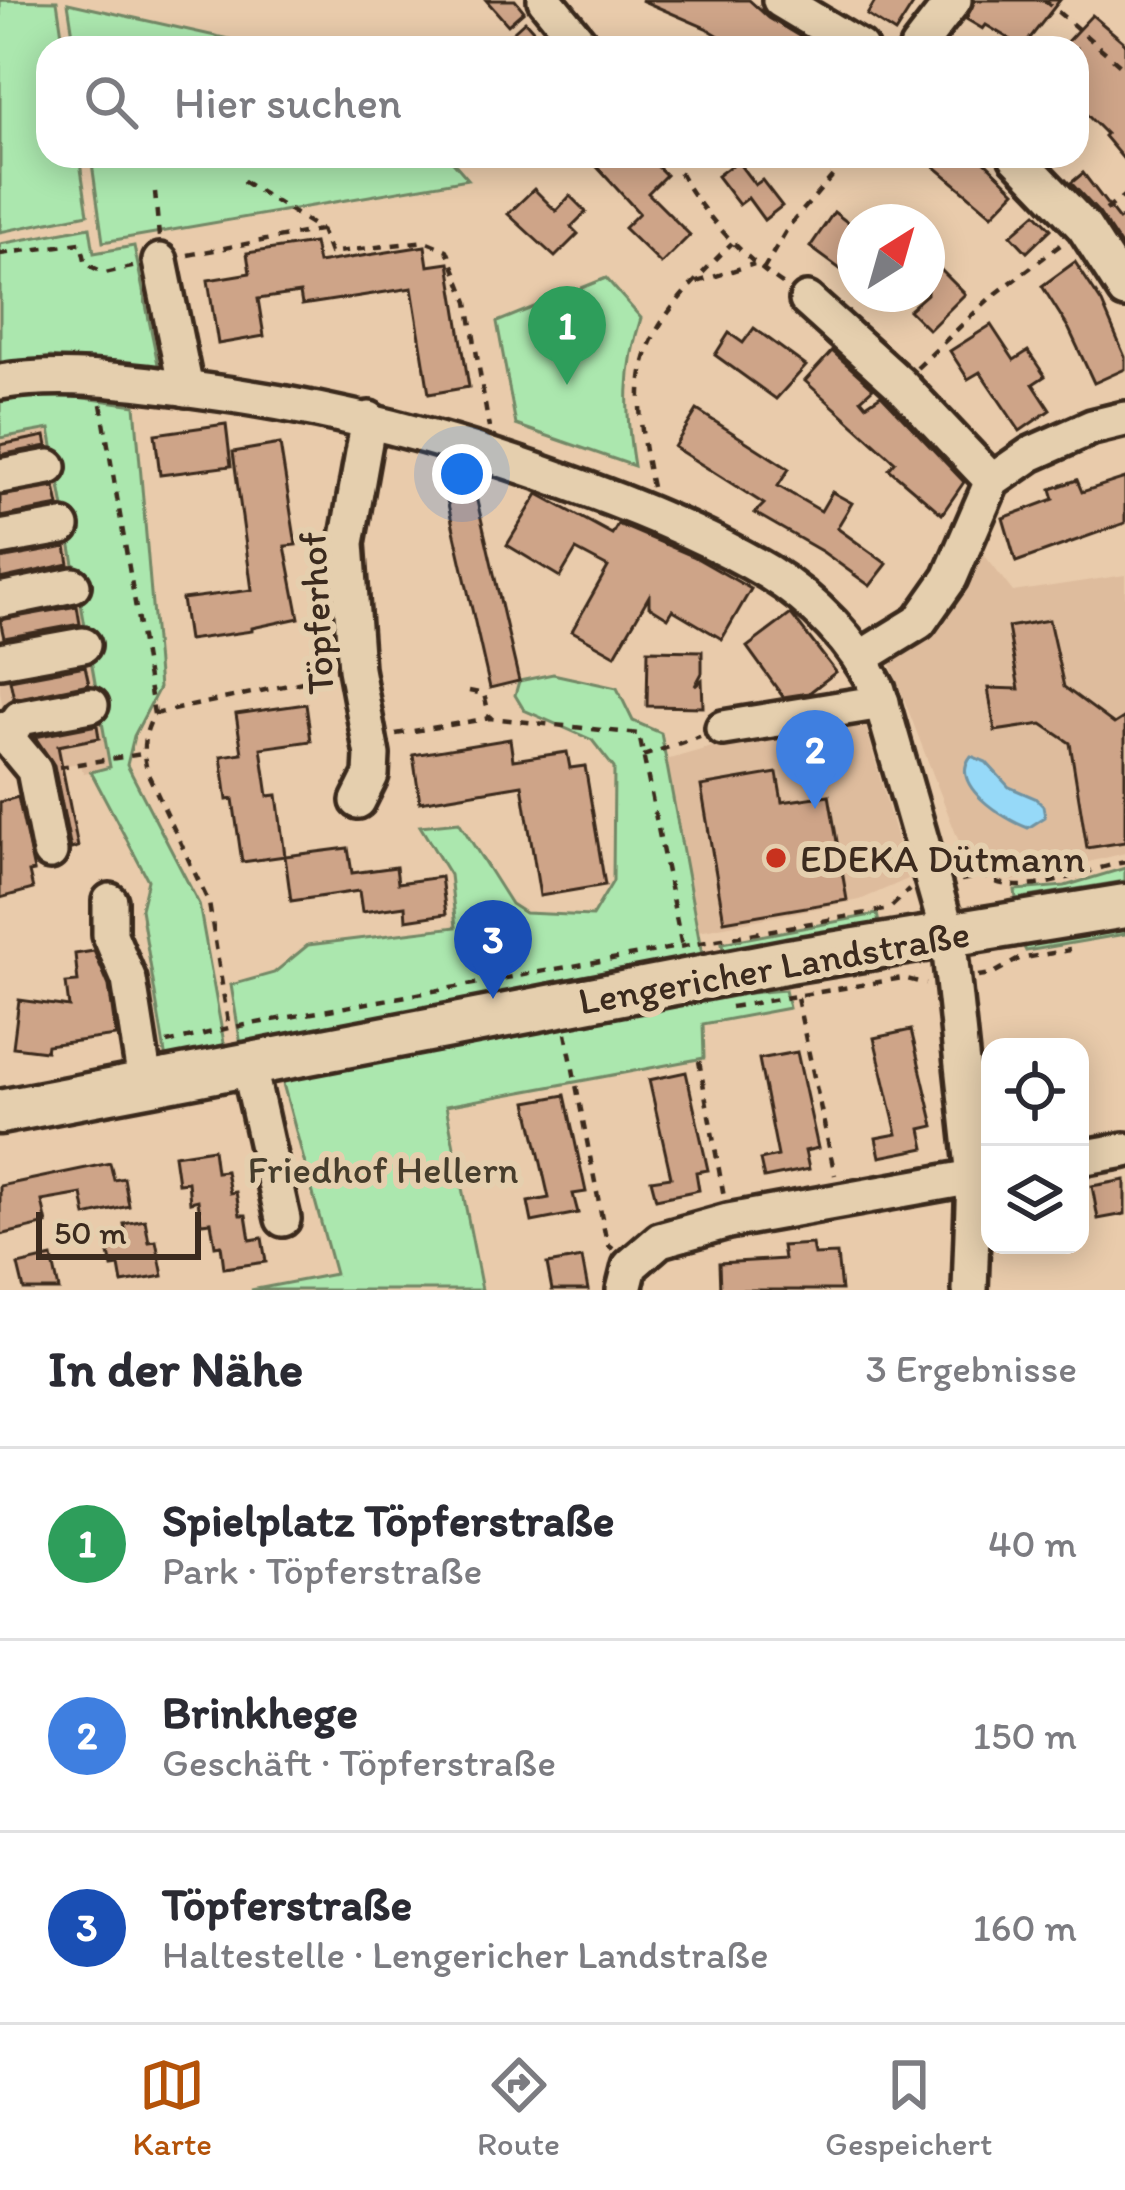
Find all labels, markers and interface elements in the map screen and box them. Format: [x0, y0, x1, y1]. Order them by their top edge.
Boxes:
search box [36, 36, 1089, 168]
icon: search [78, 69, 144, 135]
text: Hier suchen [174, 75, 402, 129]
north arrow [837, 204, 945, 312]
pin: 1 [528, 286, 606, 385]
your location [432, 444, 492, 504]
street label: Töpferhof [288, 530, 344, 696]
pin: 2 [776, 710, 854, 809]
place label: EDEKA Dütmann [800, 835, 1085, 882]
marker: EDEKA Dütmann [763, 845, 789, 871]
pin: 3 [454, 900, 532, 999]
street label: Lengericher Landstraße [575, 909, 973, 1025]
map controls [981, 1038, 1089, 1254]
button: locate [981, 1038, 1089, 1146]
park label: Friedhof Hellern [247, 1146, 519, 1193]
button: layers [981, 1146, 1089, 1254]
scale bar [36, 1206, 201, 1259]
text: 50 m [54, 1213, 127, 1252]
text: In der Nähe [48, 1338, 303, 1399]
text: 3 Ergebnisse [866, 1345, 1077, 1392]
text: Spielplatz Töpferstraße [162, 1493, 615, 1547]
text: 1 [78, 1520, 96, 1567]
text: 40 m [988, 1520, 1077, 1567]
text: Park · Töpferstraße [162, 1547, 482, 1594]
text: Brinkhege [162, 1685, 358, 1739]
text: 2 [77, 1712, 97, 1759]
text: 150 m [973, 1712, 1077, 1759]
text: Geschäft · Töpferstraße [162, 1739, 556, 1786]
text: Töpferstraße [162, 1877, 412, 1931]
text: 3 [76, 1904, 98, 1951]
text: 160 m [973, 1904, 1077, 1951]
text: Haltestelle · Lengericher Landstraße [162, 1931, 769, 1978]
tab: Karte [133, 2052, 212, 2163]
tab: Route [477, 2052, 560, 2163]
tab: Gespeichert [825, 2052, 992, 2163]

